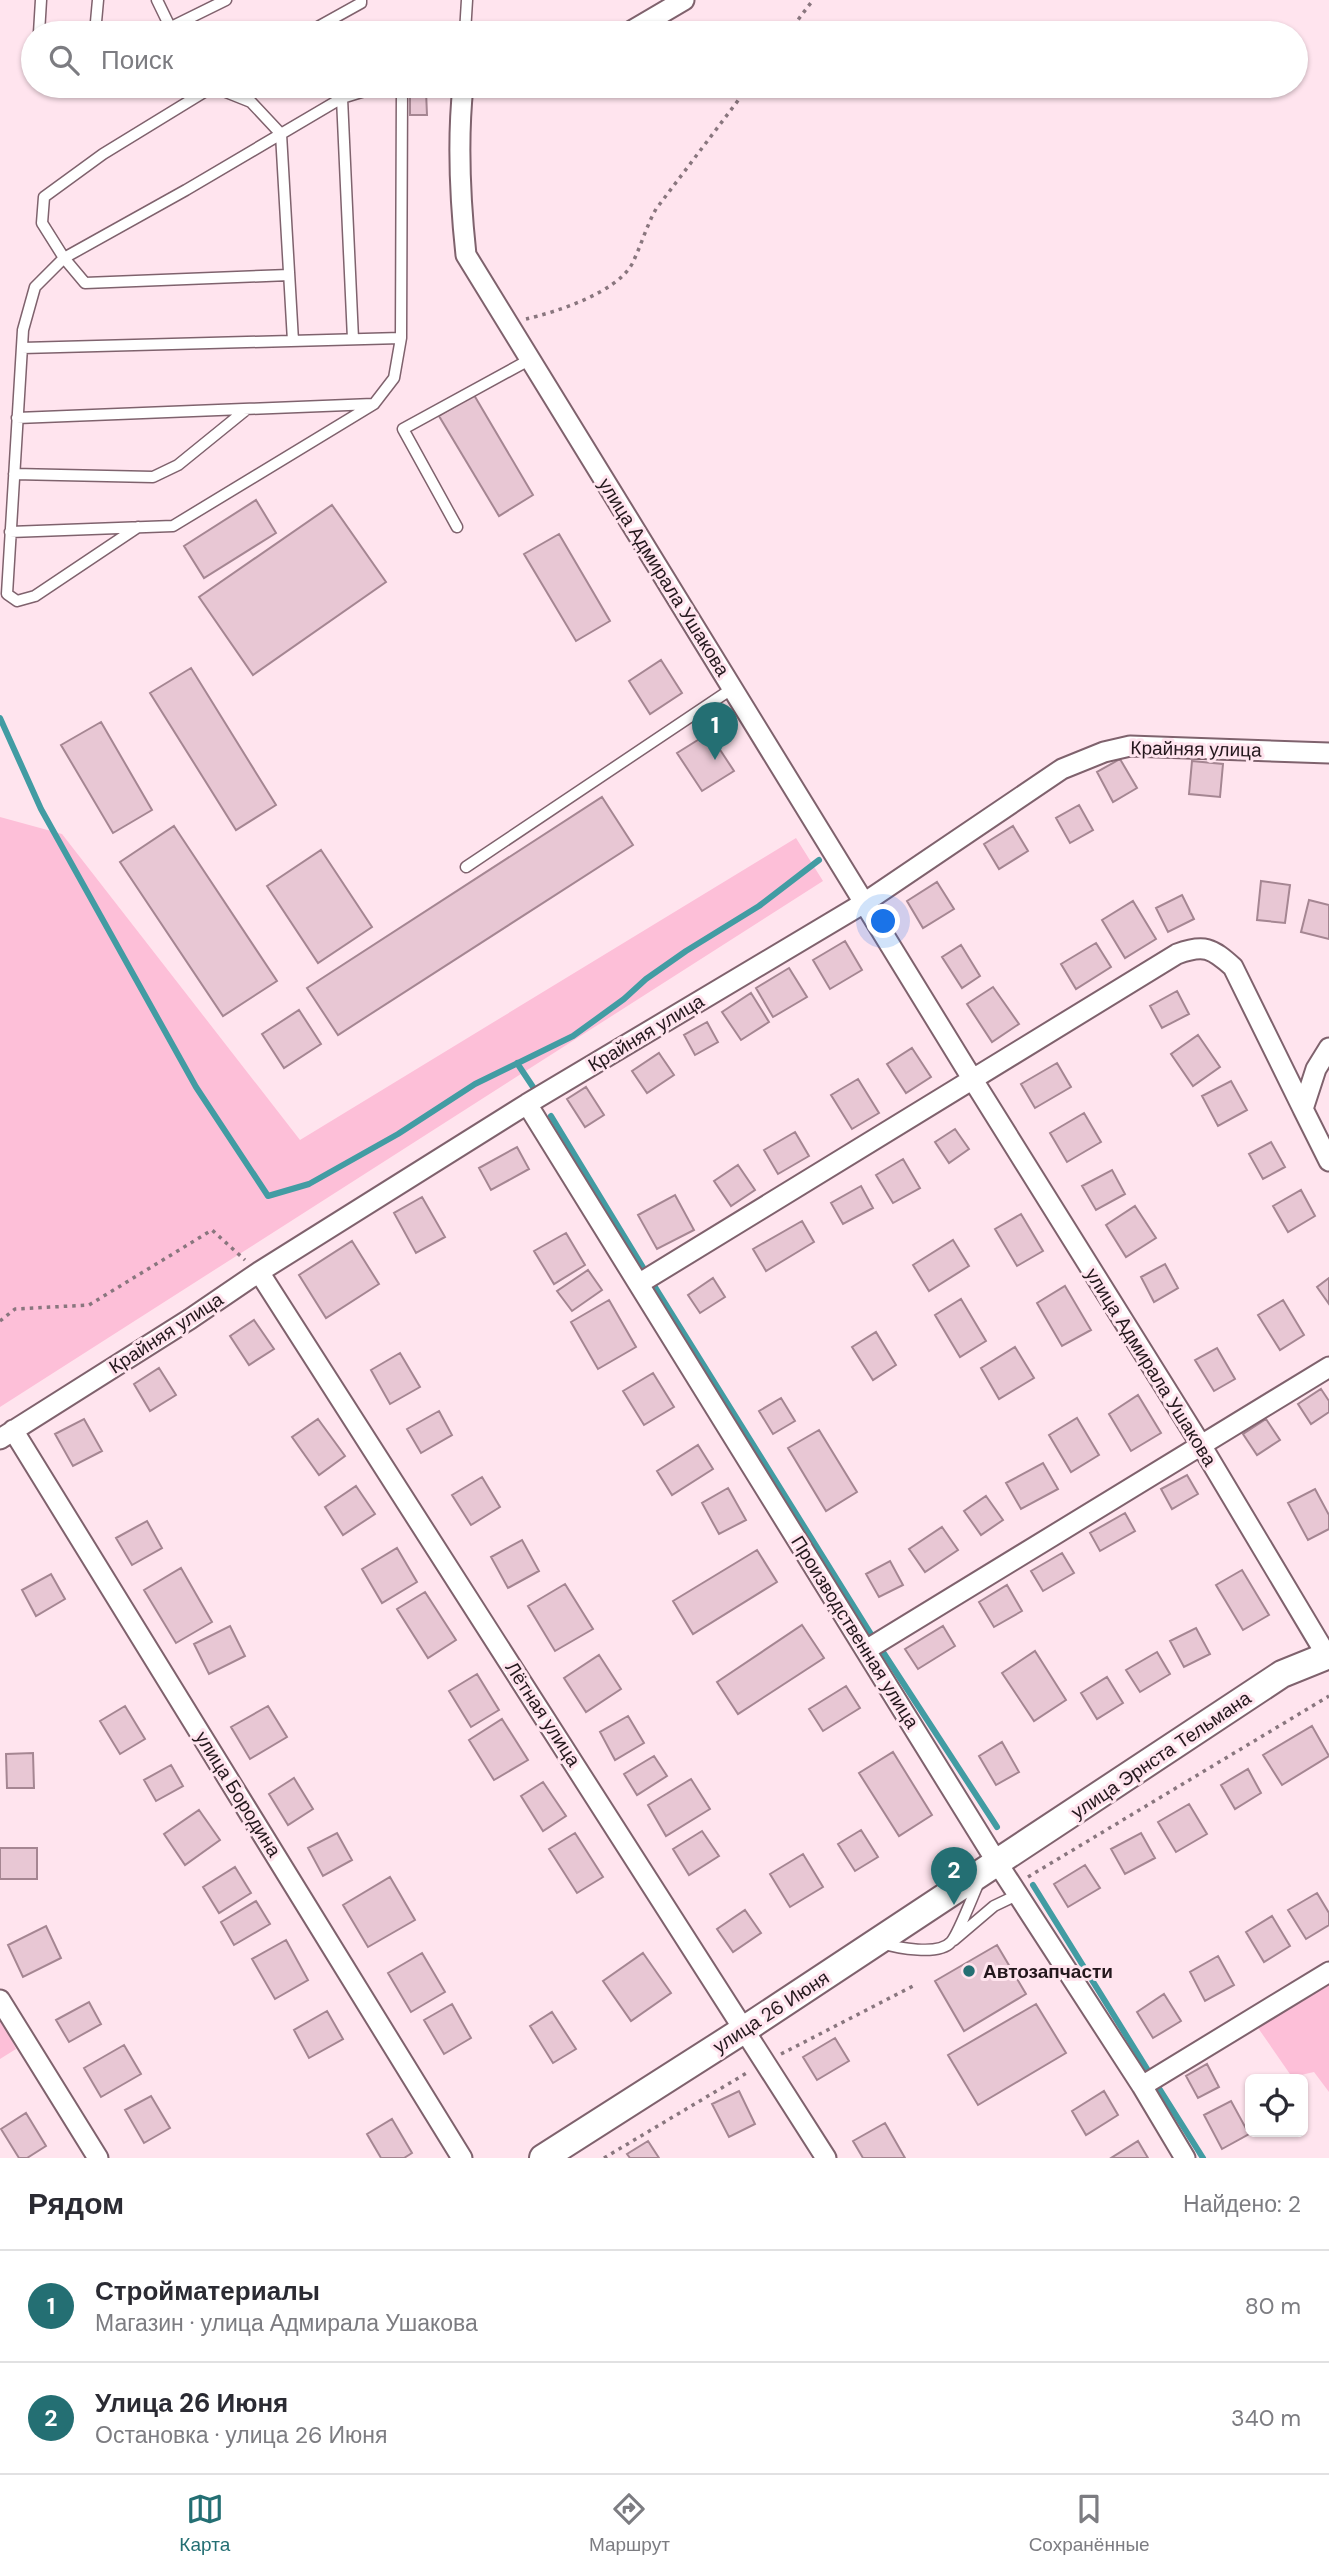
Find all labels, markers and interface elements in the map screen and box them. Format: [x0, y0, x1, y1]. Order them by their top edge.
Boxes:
search box [21, 21, 1308, 98]
icon: search [45, 41, 83, 79]
text: Поиск [101, 43, 173, 77]
street label: улица Адмирала Ушакова [593, 473, 736, 681]
pin: 1 [692, 702, 738, 760]
street label: Крайняя улица [1130, 735, 1262, 763]
your location [866, 904, 900, 938]
street label: Крайняя улица [583, 988, 709, 1077]
street label: улица Адмирала Ушакова [1080, 1263, 1223, 1471]
street label: Крайняя улица [104, 1287, 228, 1379]
street label: Производственная улица [785, 1531, 925, 1734]
street label: Лётная улица [500, 1657, 586, 1772]
street label: улица Эрнста Тельмана [1066, 1685, 1256, 1825]
street label: улица Бородина [189, 1726, 287, 1862]
pin: 2 [931, 1847, 977, 1905]
place label: Автозапчасти [983, 1959, 1113, 1984]
marker: Автозапчасти [961, 1963, 977, 1979]
street label: улица 26 Июня [708, 1965, 834, 2059]
map controls [1245, 2074, 1308, 2137]
button: locate [1245, 2074, 1308, 2137]
text: Рядом [28, 2184, 124, 2223]
text: Найдено: 2 [1183, 2189, 1301, 2219]
text: Стройматериалы [95, 2274, 320, 2308]
text: 1 [47, 2291, 55, 2321]
text: 80 m [1245, 2291, 1301, 2321]
text: Магазин · улица Адмирала Ушакова [95, 2308, 478, 2338]
text: Улица 26 Июня [95, 2386, 288, 2420]
text: 2 [44, 2403, 58, 2433]
text: 340 m [1231, 2403, 1301, 2433]
text: Остановка · улица 26 Июня [95, 2420, 387, 2450]
tab: Карта [179, 2490, 230, 2557]
tab: Маршрут [589, 2490, 670, 2557]
tab: Сохранённые [1029, 2490, 1150, 2557]

